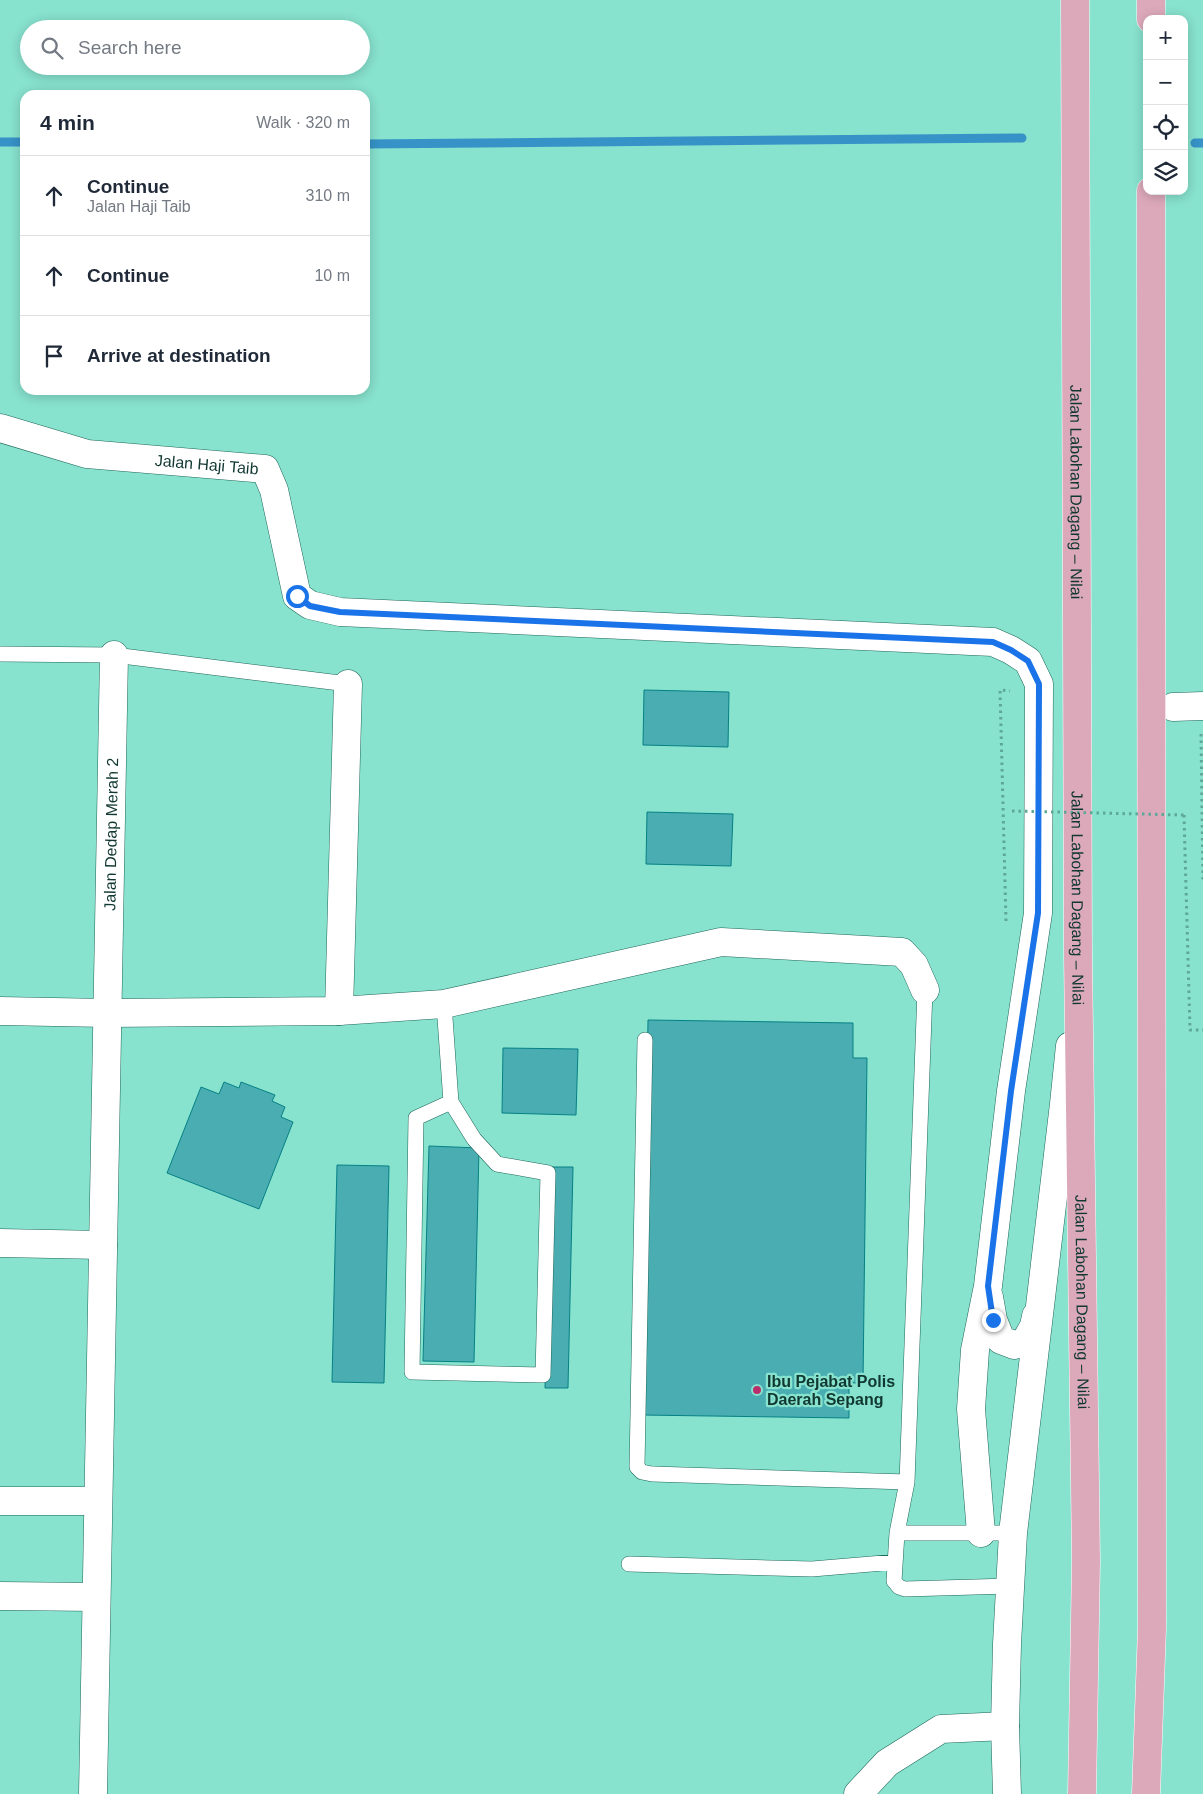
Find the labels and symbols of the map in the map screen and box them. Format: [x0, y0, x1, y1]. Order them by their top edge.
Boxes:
street label: Jalan Labohan Dagang ‒ Nilai [1068, 385, 1085, 599]
street label: Jalan Haji Taib [154, 451, 259, 477]
route start [286, 585, 309, 608]
street label: Jalan Dedap Merah 2 [101, 757, 121, 911]
street label: Jalan Labohan Dagang ‒ Nilai [1069, 791, 1087, 1005]
street label: Jalan Labohan Dagang ‒ Nilai [1073, 1195, 1092, 1409]
route end [982, 1309, 1005, 1332]
place label: Ibu Pejabat Polis Daerah Sepang [767, 1373, 895, 1408]
marker: Ibu Pejabat Polis Daerah Sepang [751, 1384, 763, 1396]

